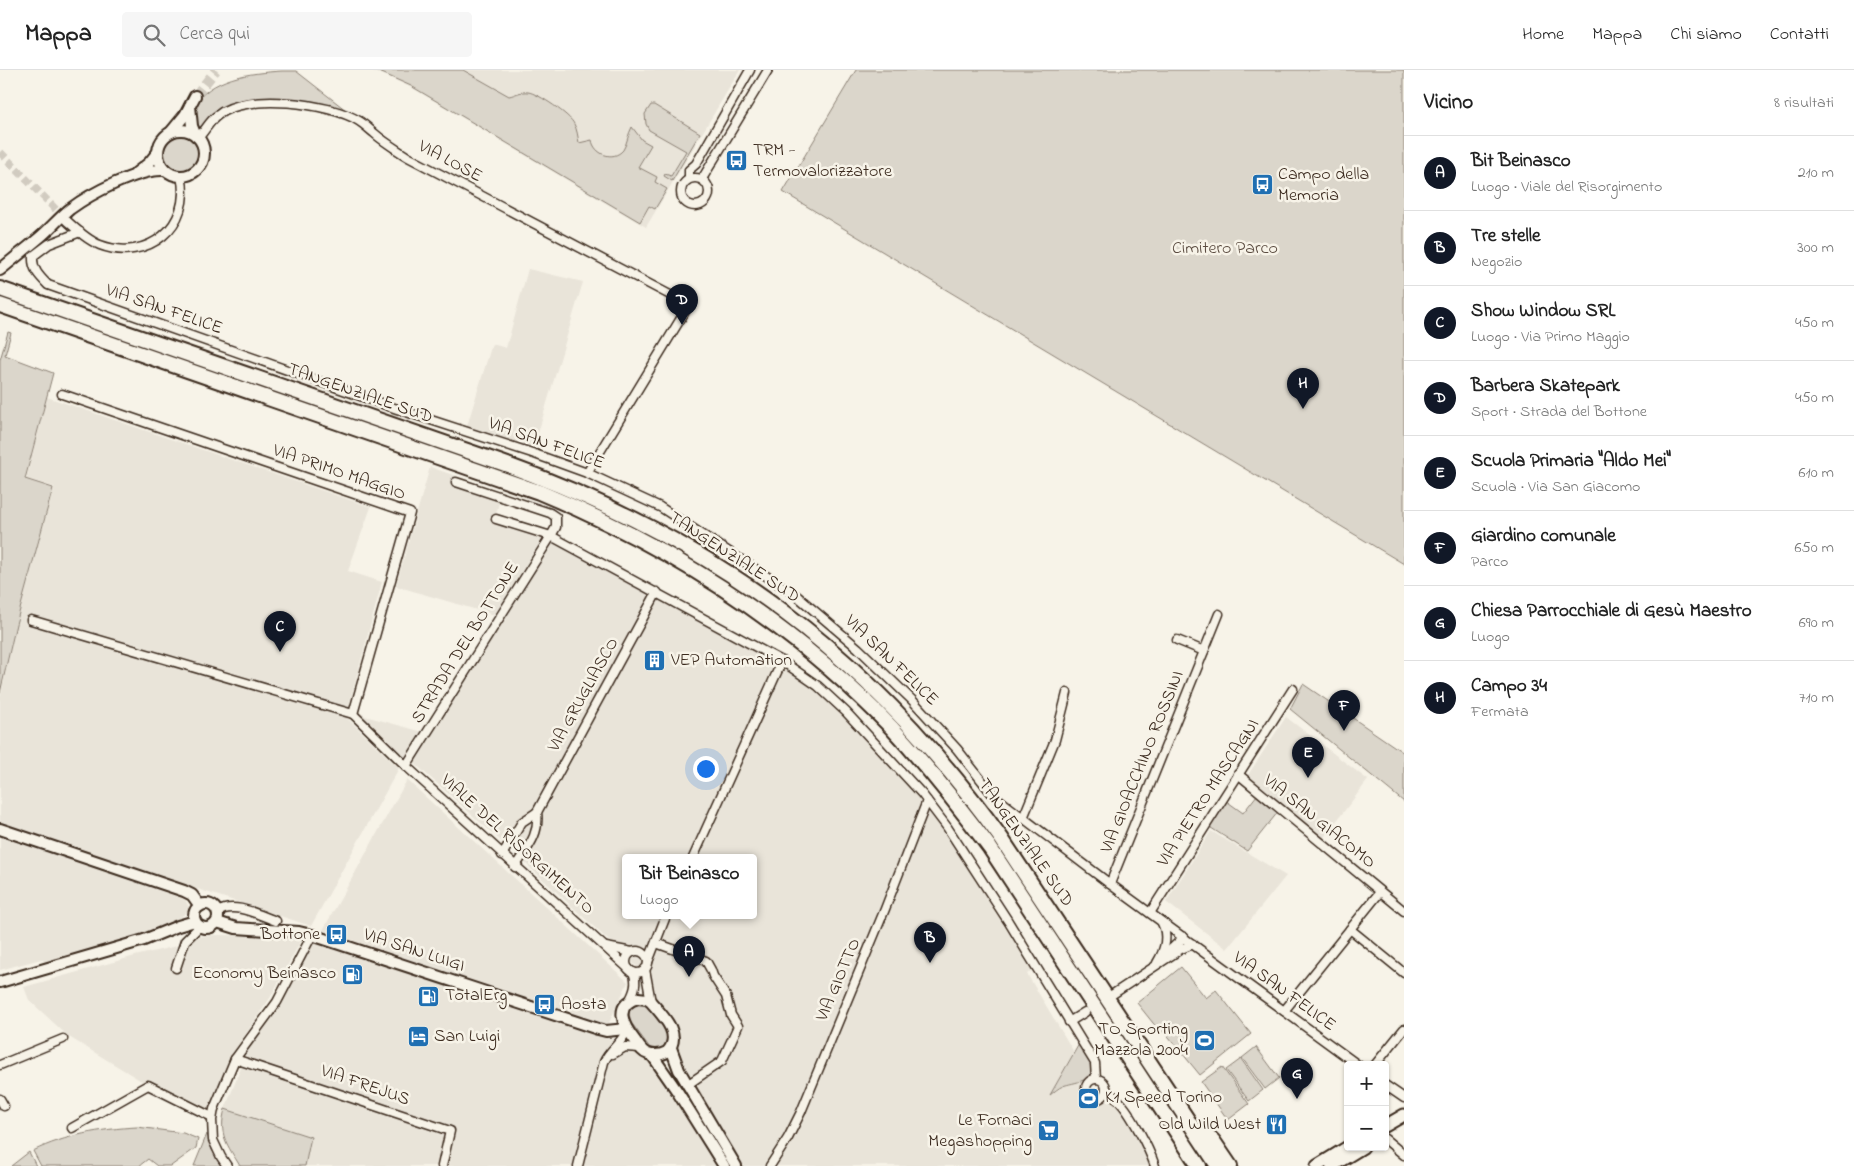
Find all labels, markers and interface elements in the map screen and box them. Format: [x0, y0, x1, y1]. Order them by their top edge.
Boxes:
search box [122, 12, 472, 57]
text: Mappa [25, 17, 92, 52]
icon: search [140, 21, 168, 49]
text: Cerca qui [180, 21, 250, 48]
text: Home [1522, 22, 1564, 48]
text: Mappa [1592, 22, 1642, 48]
text: Chi siamo [1670, 22, 1742, 48]
text: Contatti [1770, 22, 1829, 48]
text: Vicino [1424, 88, 1473, 118]
text: 8 risultati [1774, 91, 1834, 115]
street label: VIA LOSE [412, 134, 487, 190]
place label: TRM - Termovalorizzatore [753, 138, 893, 185]
text: Bit Beinasco [1471, 148, 1571, 175]
bus stop icon: TRM - Termovalorizzatore [725, 149, 749, 173]
text: A [1435, 161, 1445, 185]
text: 210 m [1798, 161, 1834, 185]
place label: Campo della Memoria [1278, 162, 1369, 209]
bus stop icon: Campo della Memoria [1250, 173, 1274, 197]
text: Luogo · Viale del Risorgimento [1471, 175, 1662, 199]
text: Tre stelle [1471, 223, 1541, 250]
park label: Cimitero Parco [1172, 236, 1278, 262]
text: B [1435, 236, 1445, 260]
text: 300 m [1797, 236, 1834, 260]
text: Negozio [1471, 250, 1522, 274]
street label: VIA SAN FELICE [101, 278, 226, 342]
pin: D [666, 284, 698, 325]
text: Show Window SRL [1471, 298, 1615, 325]
text: C [1436, 311, 1444, 335]
text: 450 m [1795, 311, 1834, 335]
text: Luogo · Via Primo Maggio [1471, 325, 1630, 349]
street label: TANGENZIALE SUD [284, 357, 436, 431]
pin: H [1287, 368, 1319, 409]
text: Barbera Skatepark [1471, 373, 1620, 400]
text: D [1434, 386, 1446, 410]
text: 450 m [1795, 386, 1834, 410]
text: Sport · Strada del Bottone [1471, 400, 1647, 424]
street label: VIA SAN FELICE [483, 411, 608, 477]
street label: VIA PRIMO MAGGIO [268, 438, 409, 508]
text: Scuola Primaria "Aldo Mei" [1471, 448, 1671, 475]
text: E [1435, 461, 1445, 485]
text: 610 m [1799, 461, 1834, 485]
text: Scuola · Via San Giacomo [1471, 475, 1640, 499]
street label: TANGENZIALE SUD [663, 506, 805, 610]
text: Giardino comunale [1471, 523, 1616, 550]
text: F [1435, 536, 1445, 560]
text: 650 m [1794, 536, 1834, 560]
text: Parco [1471, 550, 1508, 574]
street label: STRADA DEL BOTTONE [406, 557, 526, 729]
text: Chiesa Parrocchiale di Gesù Maestro [1471, 598, 1752, 625]
street label: VIA SAN FELICE [837, 609, 944, 713]
pin: C [264, 611, 296, 652]
text: G [1435, 611, 1445, 635]
text: 690 m [1799, 611, 1834, 635]
text: Luogo [1471, 625, 1510, 649]
street label: VIA GRUGLIASCO [541, 633, 626, 758]
place label: VEP Automation [670, 648, 792, 674]
building icon: VEP Automation [643, 649, 667, 673]
street label: VIA GIOACCHINO ROSSINI [1094, 667, 1192, 858]
text: Campo 34 [1471, 673, 1547, 700]
text: H [1435, 686, 1445, 710]
text: 710 m [1799, 686, 1834, 710]
pin: F [1328, 690, 1360, 731]
text: Fermata [1471, 700, 1529, 724]
street label: VIA PIETRO MASCAGNI [1151, 714, 1267, 873]
pin: E [1292, 737, 1324, 778]
your location [693, 756, 719, 782]
street label: VIALE DEL RISORGIMENTO [433, 768, 600, 921]
street label: VIA SAN GIACOMO [1256, 768, 1381, 876]
street label: TANGENZIALE SUD [971, 773, 1079, 913]
popup [622, 854, 757, 919]
text: Bit Beinasco [640, 861, 739, 888]
text: Luogo [640, 888, 679, 912]
place label: Bottone [259, 922, 321, 948]
street label: VIA SAN LUIGI [359, 922, 468, 980]
pin: B [914, 922, 946, 963]
bus stop icon: Bottone [324, 923, 348, 947]
street label: VIA GIOTTO [809, 934, 868, 1027]
pin: A [673, 936, 705, 977]
street label: VIA SAN FELICE [1226, 945, 1341, 1038]
place label: Economy Beinasco [193, 961, 336, 987]
fuel station icon: Economy Beinasco [340, 962, 364, 986]
place label: TotalErg [445, 983, 507, 1010]
fuel station icon: TotalErg [417, 984, 441, 1008]
place label: Aosta [561, 992, 606, 1018]
bus stop icon: Aosta [533, 993, 557, 1017]
place label: TO Sporting Mazzola 2004 [1094, 1017, 1189, 1064]
place label: San Luigi [434, 1024, 500, 1051]
hotel icon: San Luigi [406, 1025, 430, 1049]
sports icon: TO Sporting Mazzola 2004 [1192, 1028, 1216, 1052]
street label: VIA FREJUS [316, 1058, 413, 1113]
pin: G [1281, 1058, 1313, 1099]
map controls [1344, 1061, 1389, 1151]
button: + [1344, 1061, 1389, 1106]
place label: K1 Speed Torino [1105, 1085, 1222, 1111]
sports icon: K1 Speed Torino [1077, 1086, 1101, 1110]
button: − [1344, 1106, 1389, 1151]
place label: Le Fornaci Megashopping [928, 1108, 1032, 1156]
place label: Old Wild West [1159, 1112, 1261, 1138]
restaurant icon: Old Wild West [1265, 1113, 1289, 1137]
supermarket icon: Le Fornaci Megashopping [1036, 1119, 1060, 1143]

